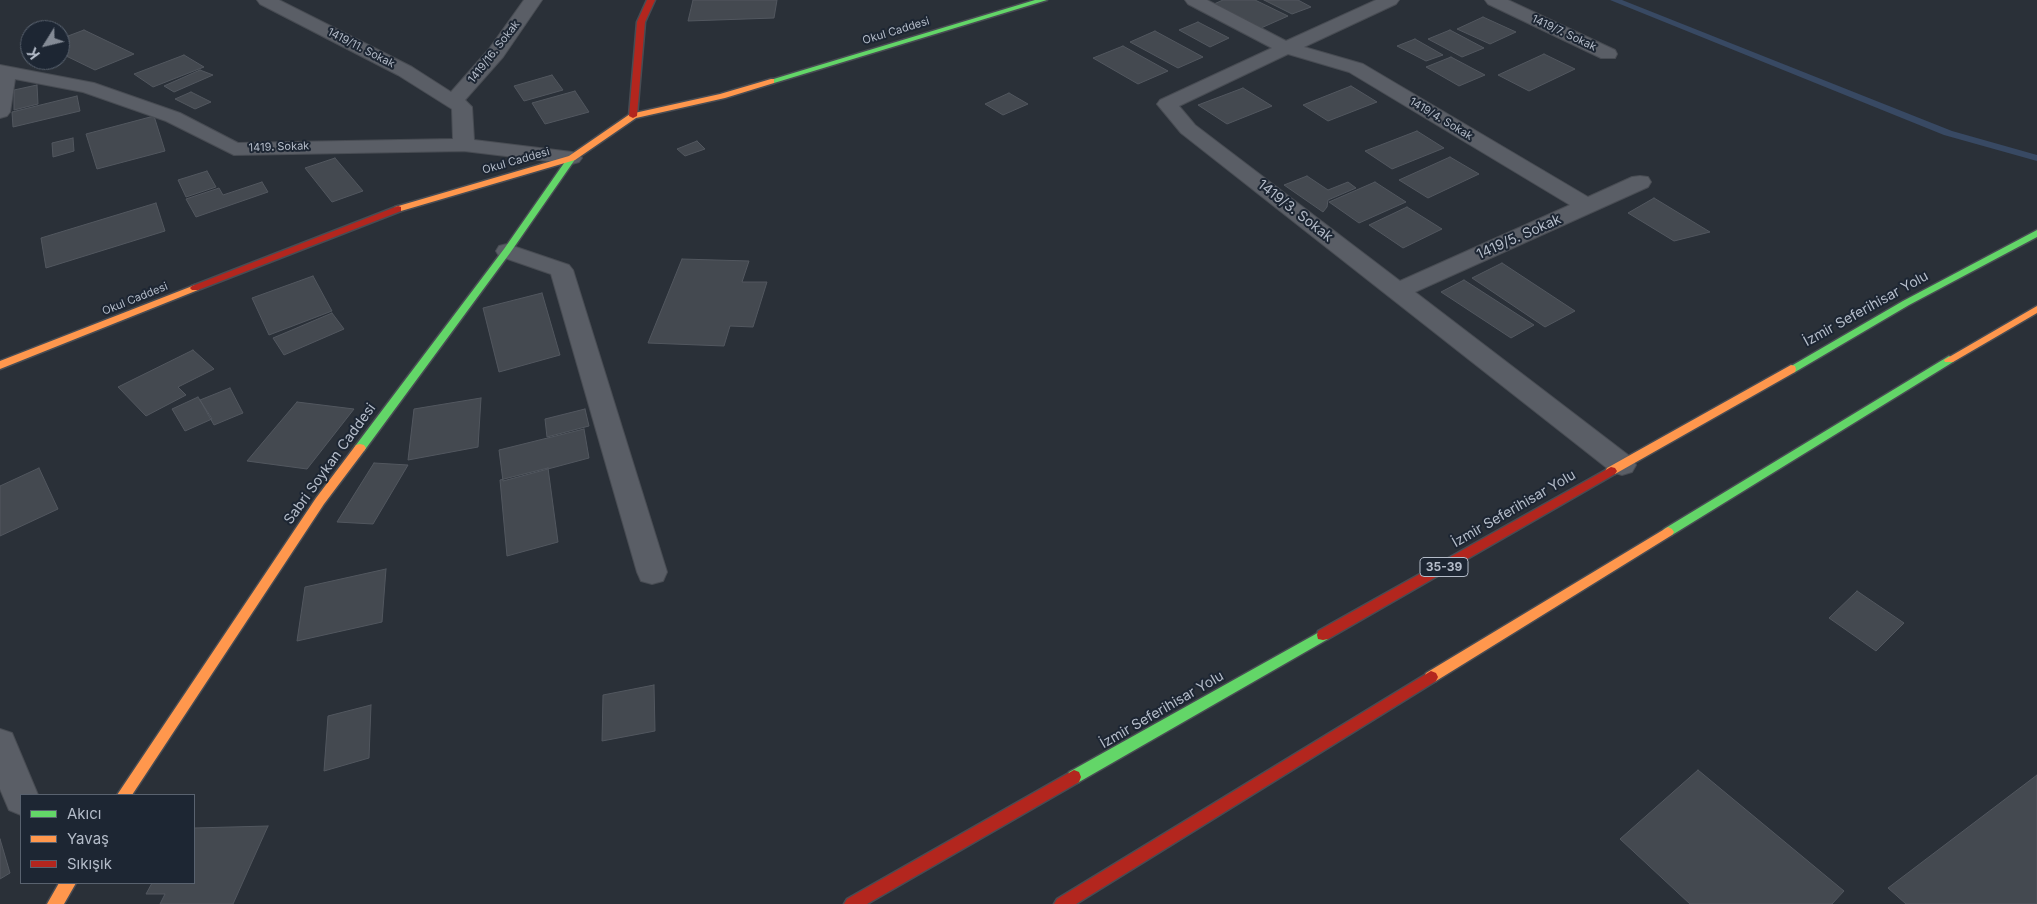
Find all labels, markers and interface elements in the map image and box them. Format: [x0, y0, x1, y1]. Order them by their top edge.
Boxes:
street label: 1419/7. Sokak [1530, 12, 1598, 54]
street label: Okul Caddesi [861, 15, 931, 47]
street label: 1419/16. Sokak [465, 18, 523, 86]
north arrow [20, 20, 70, 70]
street label: 1419/11. Sokak [325, 25, 397, 71]
text: K [23, 44, 43, 63]
street label: 1419/4. Sokak [1407, 95, 1475, 143]
street label: 1419. Sokak [249, 139, 309, 155]
street label: Okul Caddesi [481, 145, 551, 177]
street label: 1419/3. Sokak [1254, 176, 1336, 246]
street label: 1419/5. Sokak [1474, 211, 1564, 263]
street label: İzmir Seferihisar Yolu [1801, 268, 1931, 350]
street label: Okul Caddesi [100, 280, 170, 318]
street label: Sabri Soykan Caddesi [281, 400, 379, 528]
street label: İzmir Seferihisar Yolu [1449, 467, 1579, 551]
road number: 35-39 [1420, 558, 1468, 576]
street label: İzmir Seferihisar Yolu [1097, 668, 1227, 752]
legend [20, 794, 195, 884]
text: Akıcı [67, 804, 101, 823]
text: Yavaş [67, 829, 109, 848]
text: Sıkışık [67, 854, 112, 873]

